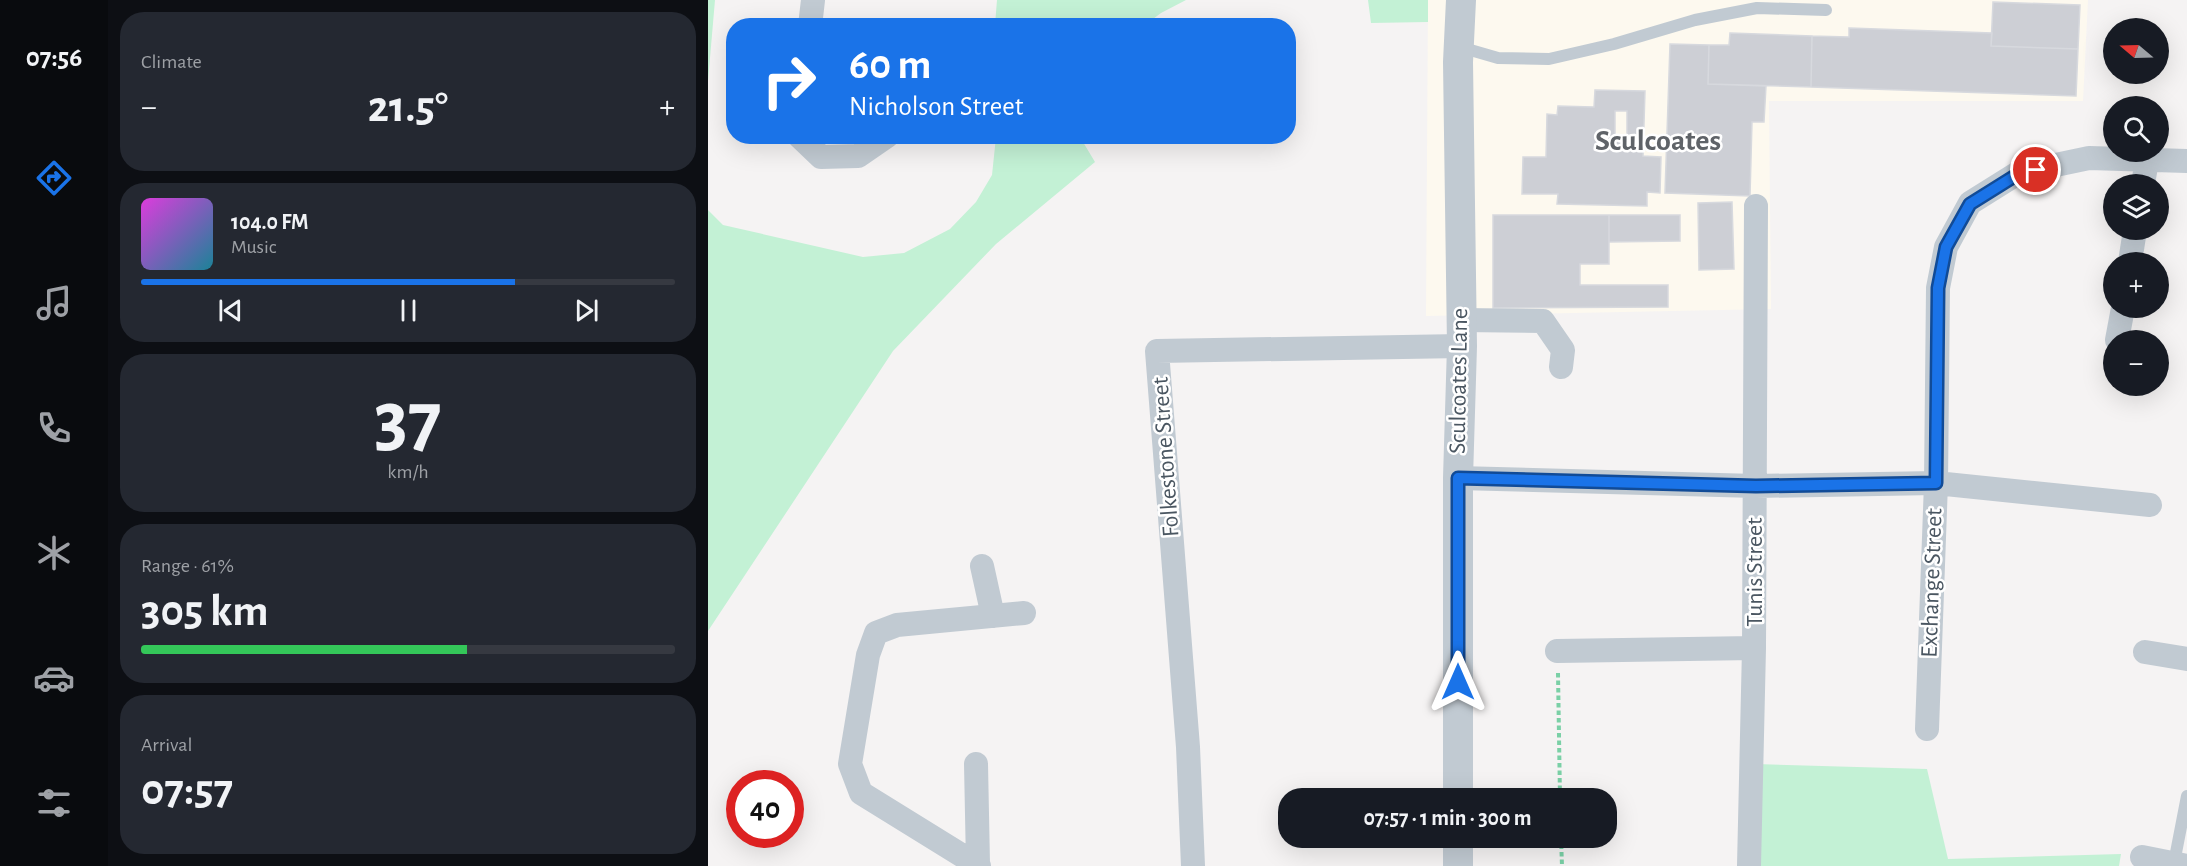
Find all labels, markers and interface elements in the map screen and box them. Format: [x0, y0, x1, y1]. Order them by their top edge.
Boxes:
north arrow [2103, 18, 2169, 84]
map controls [2103, 18, 2169, 396]
icon: right [750, 42, 828, 120]
text: 07:56 [26, 44, 82, 71]
text: 60 m [849, 44, 931, 86]
text: Climate [141, 52, 202, 72]
text: 21.5° [368, 85, 448, 130]
text: − [141, 91, 157, 124]
text: + [659, 91, 675, 124]
text: Nicholson Street [849, 93, 1023, 120]
button: search [2103, 96, 2169, 162]
district label: Sculcoates [1595, 126, 1721, 156]
pin [2010, 144, 2061, 195]
icon: arrive [2019, 153, 2052, 186]
icon: directions [33, 157, 75, 199]
button: layers [2103, 174, 2169, 240]
text: 104.0 FM [231, 211, 309, 233]
text: Music [231, 237, 277, 257]
button: + [2103, 252, 2169, 318]
icon: music [33, 282, 75, 324]
icon: previous [214, 294, 247, 327]
icon: pause [392, 294, 425, 327]
icon: next [570, 294, 603, 327]
street label: Sculcoates Lane [1446, 308, 1472, 454]
button: − [2103, 330, 2169, 396]
street label: Folkestone Street [1148, 376, 1184, 538]
text: 37 [374, 382, 442, 460]
icon: phone [33, 407, 75, 449]
text: km/h [387, 462, 429, 482]
street label: Exchange Street [1917, 507, 1947, 658]
street label: Tunis Street [1743, 517, 1767, 627]
icon: climate [33, 532, 75, 574]
text: Range · 61% [141, 556, 234, 576]
text: 305 km [141, 589, 269, 634]
position arrow [1426, 650, 1490, 714]
icon: car [33, 657, 75, 699]
text: Arrival [141, 735, 192, 755]
text: 07:57 [141, 768, 233, 813]
speed limit sign: 40 [726, 770, 804, 848]
icon: filters [33, 782, 75, 824]
text: 07:57 · 1 min · 300 m [1363, 807, 1532, 829]

